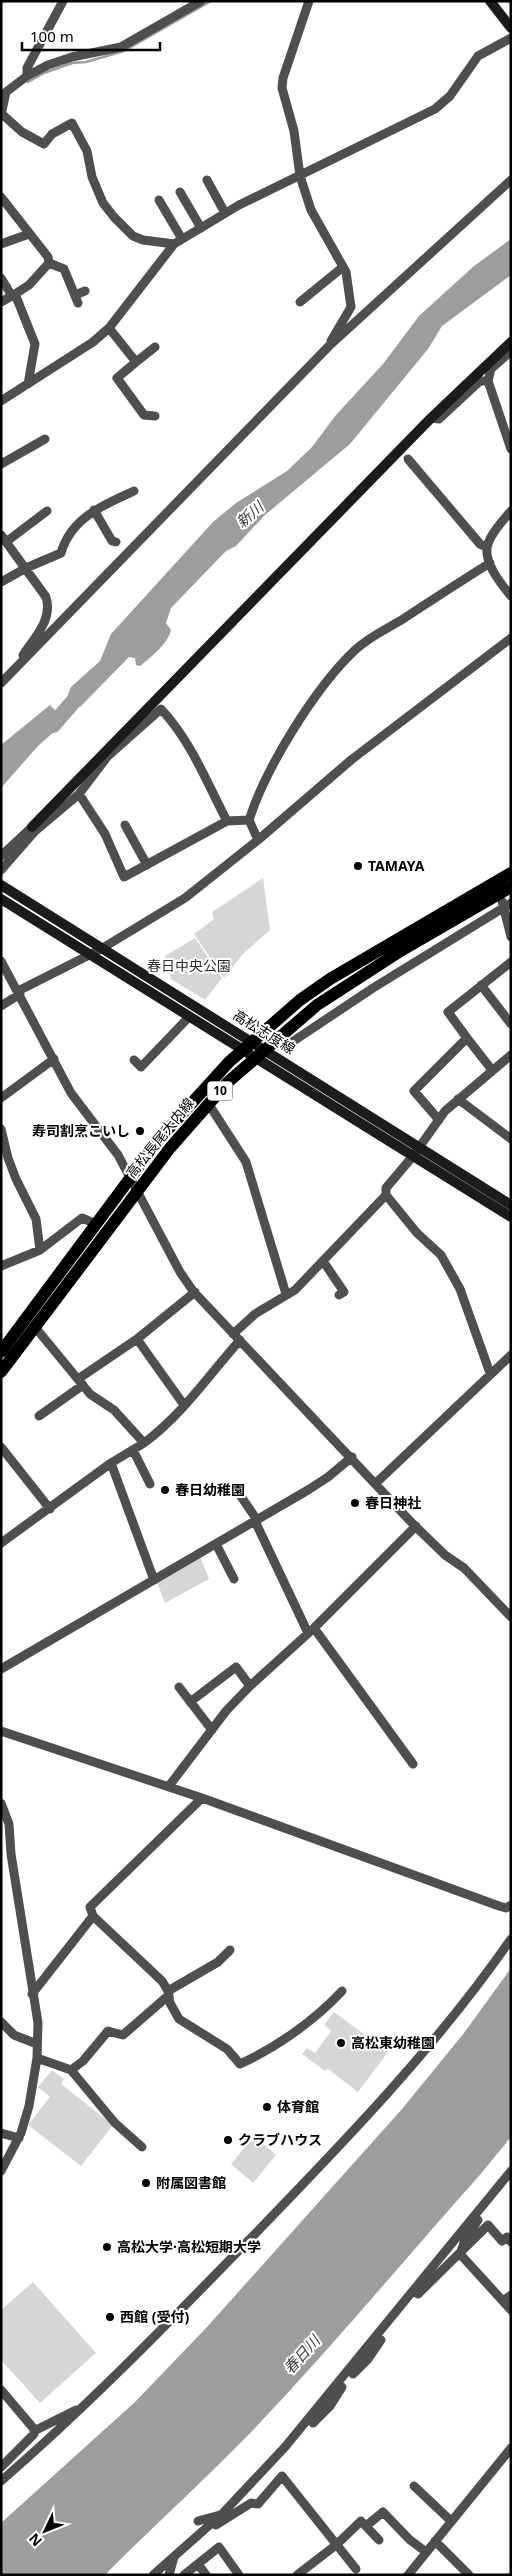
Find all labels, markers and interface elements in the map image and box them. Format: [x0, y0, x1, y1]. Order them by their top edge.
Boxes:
scale bar [22, 20, 160, 52]
text: 100 m [30, 26, 74, 46]
water label: 新川 [231, 496, 269, 532]
place label: TAMAYA [368, 856, 425, 875]
marker: TAMAYA [352, 860, 364, 872]
park label: 春日中央公園 [147, 956, 231, 975]
street label: 高松志度線 [230, 1005, 299, 1058]
road number: 10 [208, 1082, 232, 1100]
street label: 高松長尾大内線 [121, 1094, 198, 1182]
place label: 寿司割烹こいし [32, 1121, 130, 1140]
marker: 寿司割烹こいし [134, 1125, 146, 1137]
place label: 春日幼稚園 [175, 1480, 245, 1499]
marker: 春日幼稚園 [159, 1484, 171, 1496]
place label: 春日神社 [365, 1493, 421, 1512]
marker: 春日神社 [349, 1497, 361, 1509]
place label: 高松東幼稚園 [351, 2033, 435, 2052]
marker: 高松東幼稚園 [335, 2037, 347, 2049]
place label: 体育館 [277, 2097, 319, 2116]
marker: 体育館 [261, 2101, 273, 2113]
place label: クラブハウス [238, 2130, 322, 2149]
marker: クラブハウス [222, 2134, 234, 2146]
place label: 附属図書館 [156, 2173, 226, 2192]
marker: 附属図書館 [140, 2177, 152, 2189]
place label: 高松大学·高松短期大学 [117, 2237, 261, 2256]
marker: 高松大学·高松短期大学 [101, 2241, 113, 2253]
place label: 西館 (受付) [120, 2307, 189, 2326]
marker: 西館 (受付) [104, 2311, 116, 2323]
water label: 春日川 [279, 2329, 325, 2378]
north arrow [20, 2506, 70, 2556]
text: N [24, 2530, 46, 2551]

